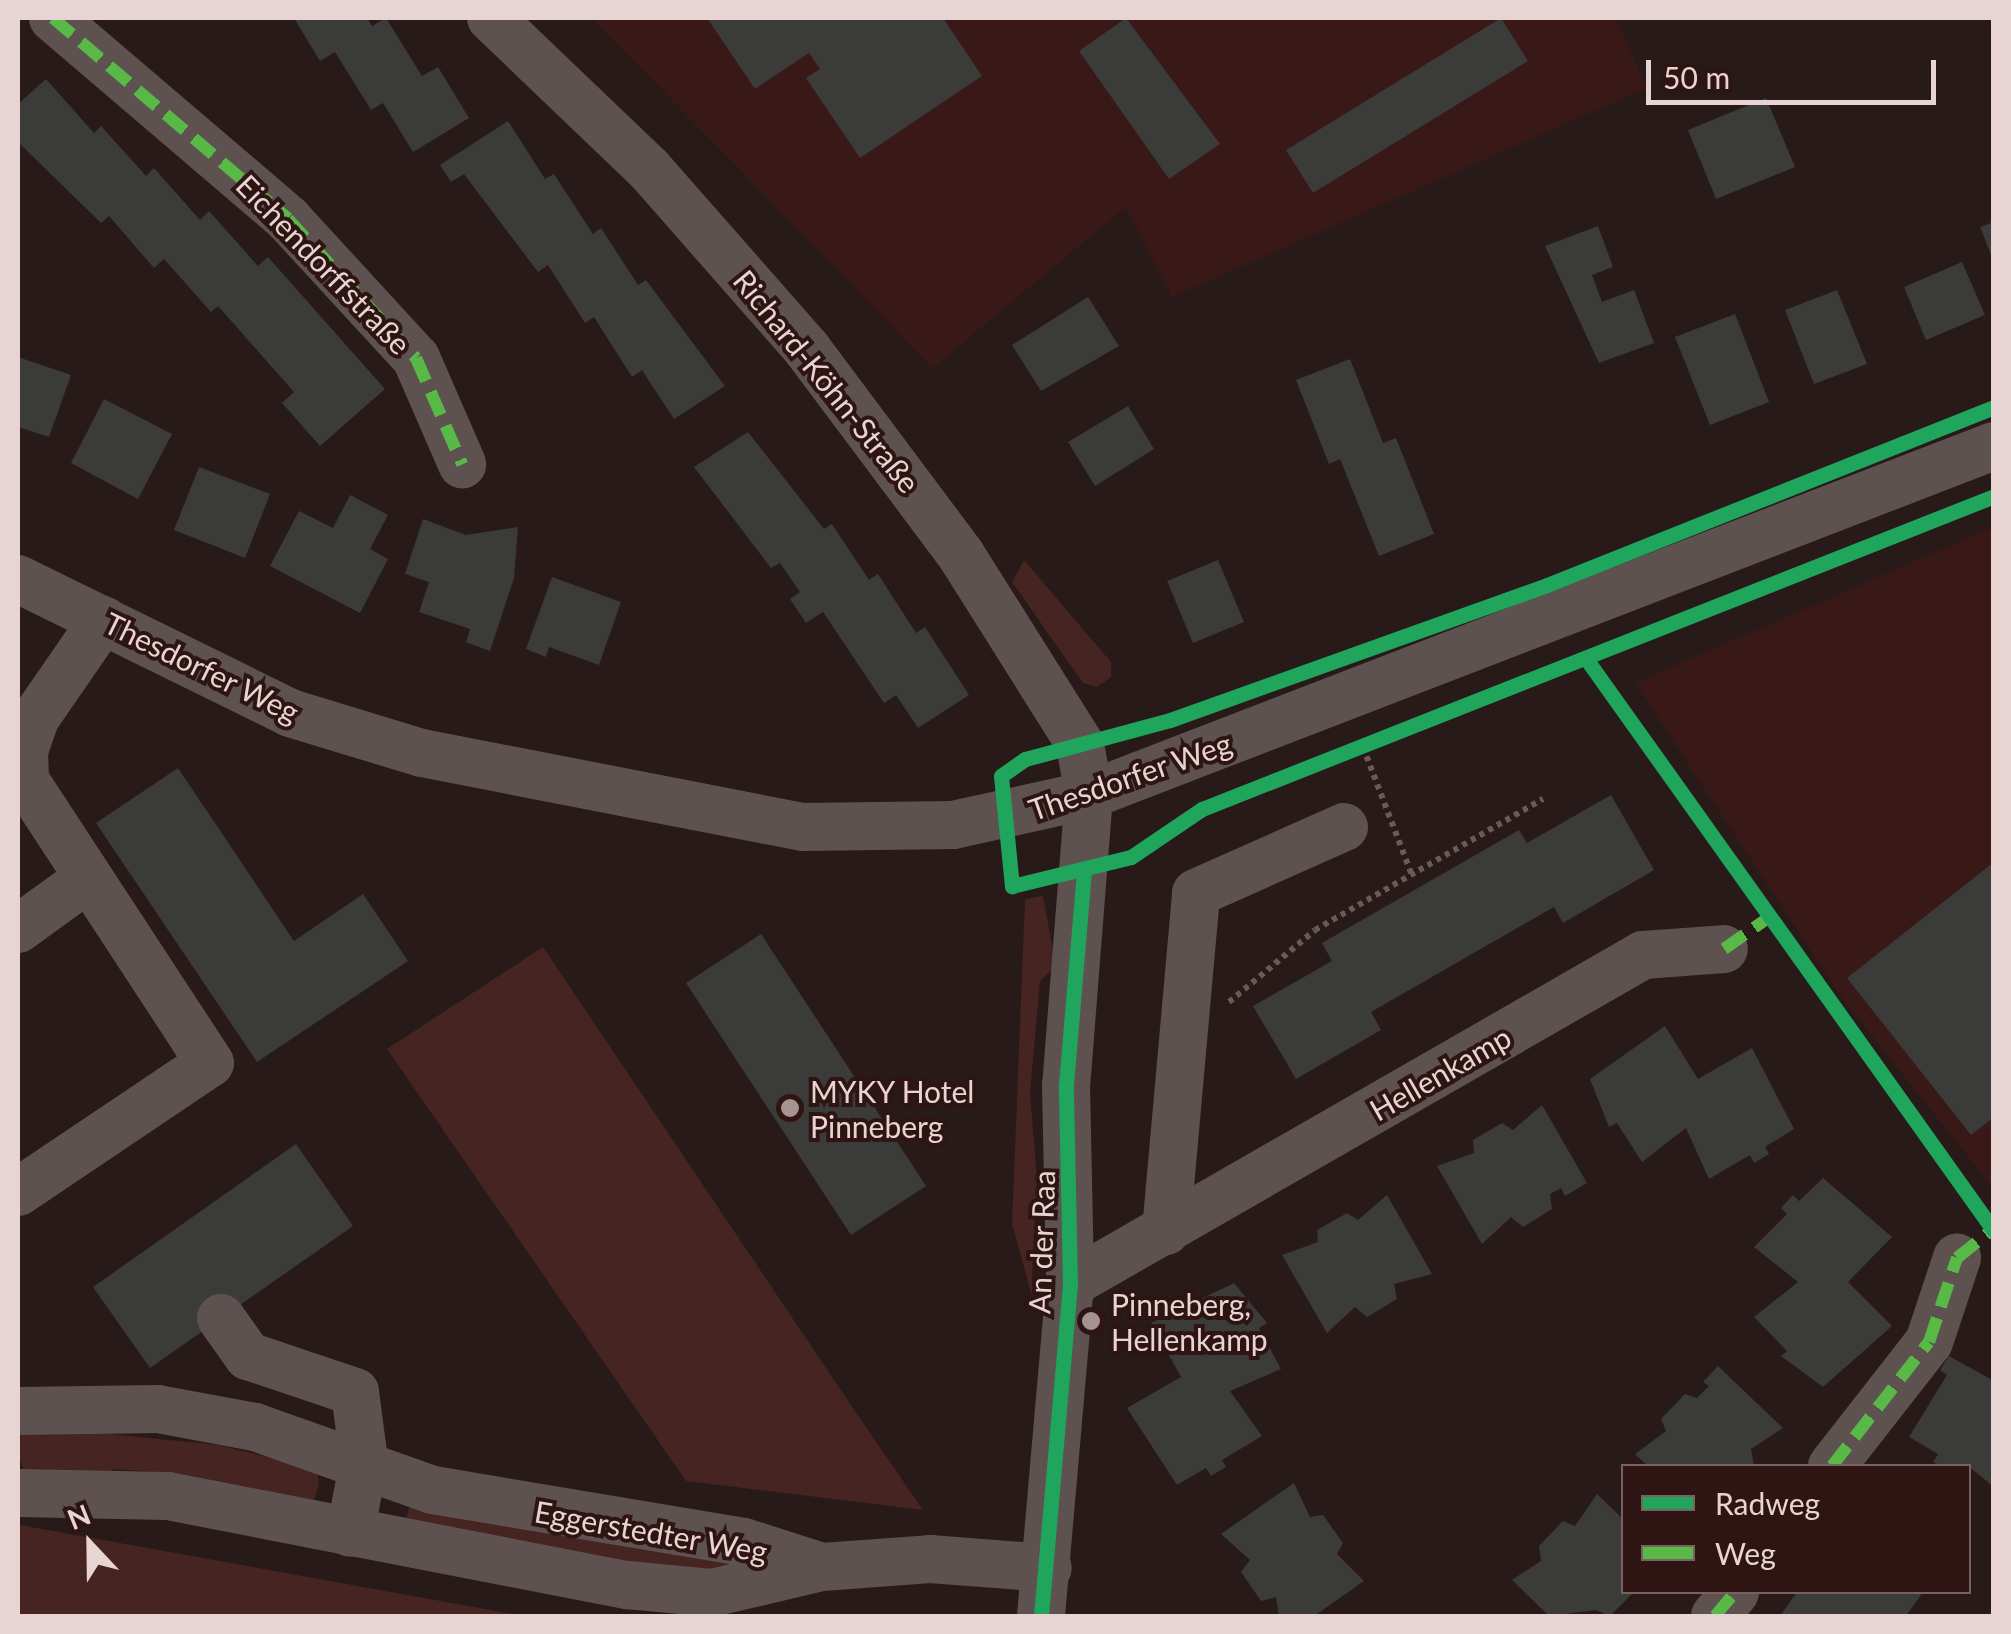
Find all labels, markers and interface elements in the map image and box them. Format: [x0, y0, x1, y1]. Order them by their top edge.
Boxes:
scale bar [1651, 40, 1941, 102]
text: 50 m [1663, 59, 1730, 95]
street label: Eichendorffstraße [229, 167, 419, 361]
street label: Richard-Köhn-Straße [726, 263, 928, 499]
street label: Thesdorfer Weg [98, 604, 306, 730]
street label: Thesdorfer Weg [1023, 724, 1237, 828]
street label: Hellenkamp [1363, 1018, 1517, 1128]
place label: MYKY Hotel Pinneberg [810, 1073, 976, 1144]
marker: MYKY Hotel Pinneberg [779, 1097, 801, 1119]
street label: An der Raa [1020, 1169, 1062, 1315]
place label: Pinneberg, Hellenkamp [1111, 1286, 1268, 1356]
marker: Pinneberg, Hellenkamp [1080, 1310, 1102, 1332]
legend [1621, 1464, 1971, 1594]
text: Radweg [1715, 1485, 1820, 1521]
street label: Eggerstedter Weg [531, 1493, 771, 1569]
north arrow [40, 1494, 140, 1594]
text: N [62, 1496, 95, 1536]
text: Weg [1715, 1535, 1776, 1571]

